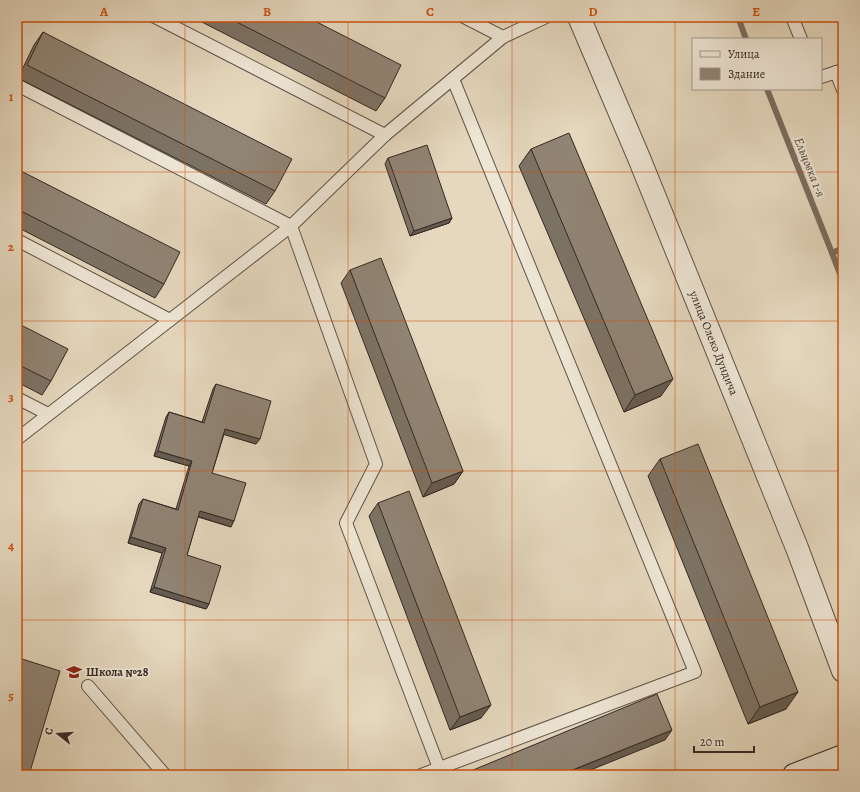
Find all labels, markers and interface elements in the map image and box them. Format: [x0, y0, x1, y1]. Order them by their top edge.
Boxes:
text: A [99, 3, 109, 20]
text: B [263, 3, 271, 20]
text: C [426, 3, 434, 20]
text: D [588, 3, 598, 20]
text: E [752, 3, 760, 20]
legend [692, 38, 822, 90]
text: Улица [728, 46, 760, 62]
text: Здание [728, 66, 765, 82]
text: 1 [9, 88, 14, 105]
water label: Ельцовка 1-я [790, 135, 830, 200]
text: 2 [8, 238, 15, 255]
street label: улица Олеко Дундича [685, 287, 742, 398]
text: 3 [8, 388, 14, 405]
text: 4 [8, 537, 14, 554]
school or university icon: Школа №28 [65, 663, 83, 681]
place label: Школа №28 [86, 664, 149, 680]
text: 5 [8, 687, 14, 704]
north arrow [38, 714, 78, 754]
text: С [41, 726, 57, 737]
scale bar [694, 728, 754, 754]
text: 20 m [700, 734, 724, 750]

